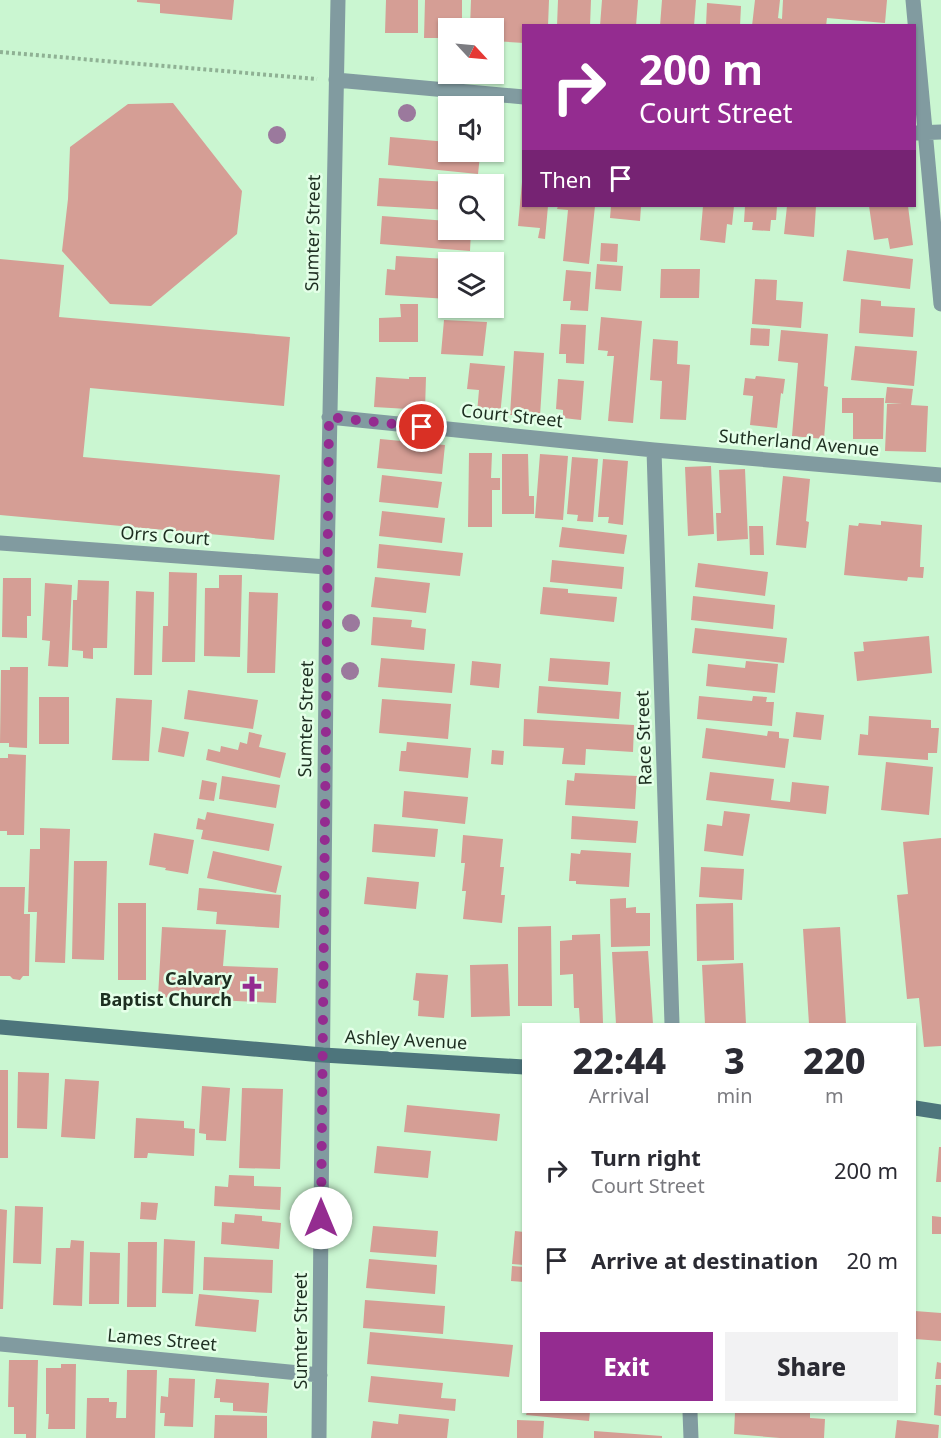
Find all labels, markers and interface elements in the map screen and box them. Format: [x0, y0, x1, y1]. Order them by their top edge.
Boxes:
north arrow [438, 18, 504, 84]
map controls [438, 18, 504, 318]
text: 200 m [639, 40, 763, 97]
icon: right [540, 48, 618, 126]
text: Court Street [639, 94, 792, 131]
button: sound [438, 96, 504, 162]
icon: arrive [604, 162, 637, 195]
text: Then [540, 164, 592, 194]
street label: Sumter Street [299, 174, 325, 292]
button: search [438, 174, 504, 240]
button: layers [438, 252, 504, 318]
street label: Court Street [460, 398, 565, 432]
pin [396, 401, 447, 452]
icon: arrive [405, 410, 438, 443]
street label: Sutherland Avenue [718, 423, 880, 461]
street label: Orrs Court [120, 520, 211, 550]
street label: Sumter Street [292, 660, 318, 778]
street label: Race Street [629, 690, 657, 786]
place label: Calvary Baptist Church [100, 966, 233, 1011]
church icon: Calvary Baptist Church [237, 974, 267, 1004]
street label: Ashley Avenue [344, 1024, 468, 1054]
text: 22:44 [572, 1036, 666, 1085]
text: 3 [724, 1036, 745, 1085]
text: 220 [803, 1036, 866, 1085]
text: Arrival [589, 1082, 650, 1109]
text: min [716, 1082, 753, 1109]
text: m [825, 1082, 844, 1109]
text: Turn right [591, 1142, 701, 1172]
icon: right [540, 1154, 573, 1187]
text: 200 m [834, 1155, 898, 1185]
text: Court Street [591, 1172, 705, 1199]
position arrow [289, 1186, 353, 1250]
icon: arrive [540, 1244, 573, 1277]
text: Arrive at destination [591, 1245, 818, 1275]
text: 20 m [847, 1245, 898, 1275]
street label: Sumter Street [288, 1272, 312, 1389]
street label: Lames Street [106, 1322, 218, 1356]
button: Exit [540, 1332, 713, 1401]
button: Share [725, 1332, 898, 1401]

